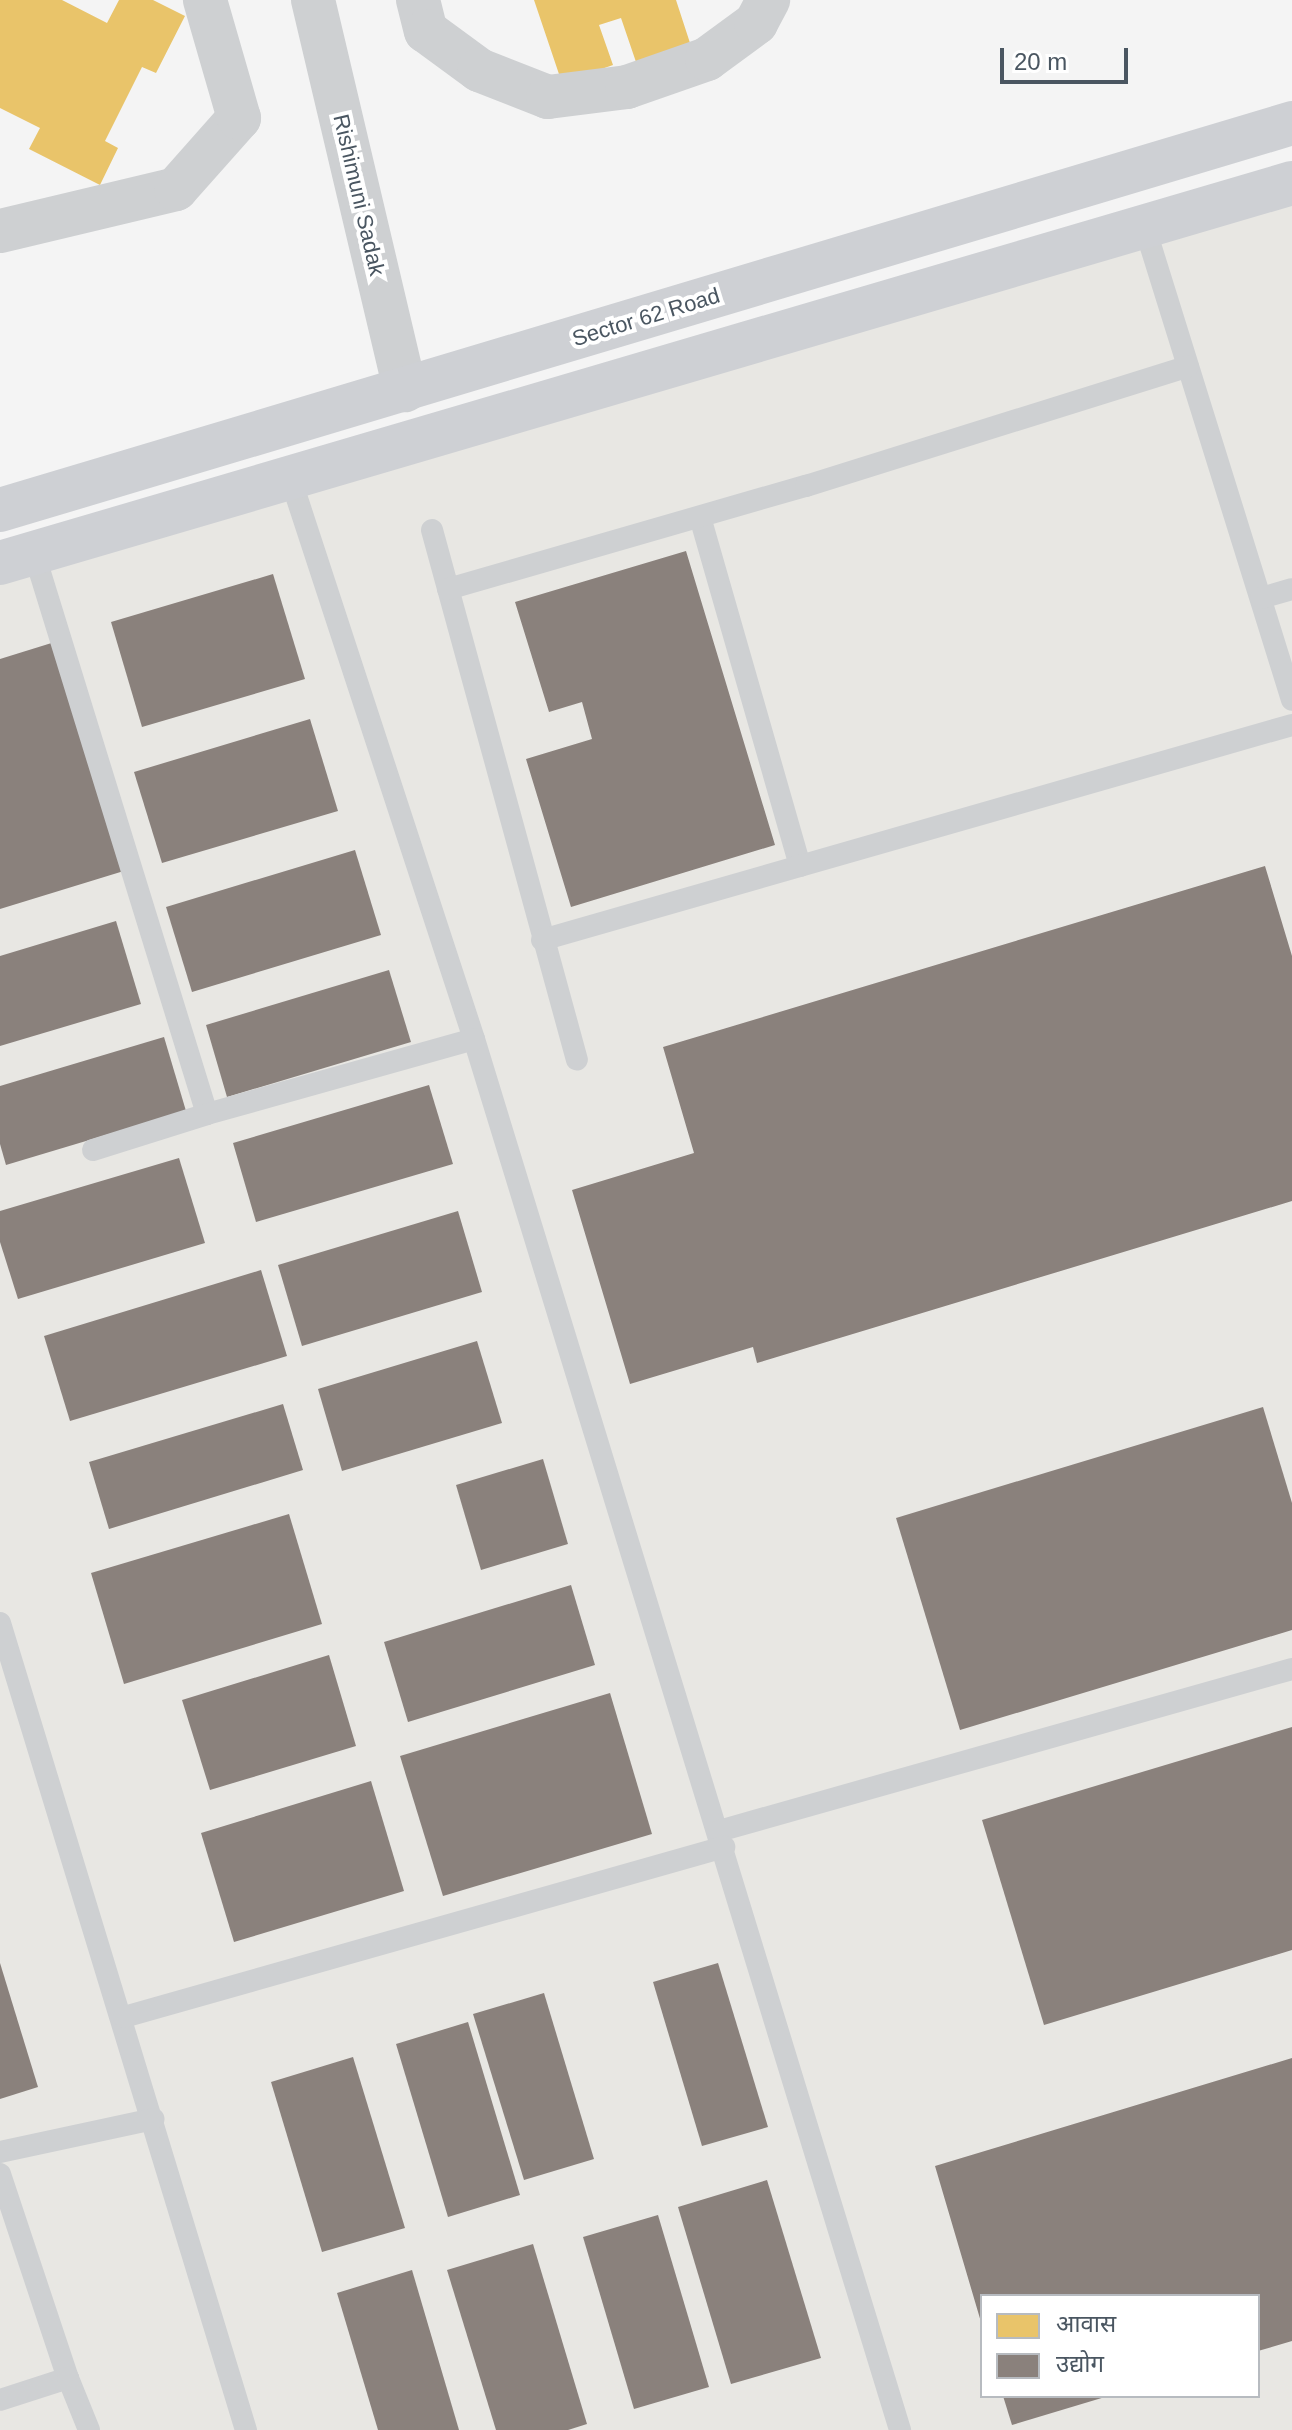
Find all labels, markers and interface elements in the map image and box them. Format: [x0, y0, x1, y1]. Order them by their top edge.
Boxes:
scale bar [1004, 32, 1132, 82]
text: 20 m [1014, 48, 1067, 75]
street label: Rishimuni Sadak [328, 112, 390, 278]
street label: Sector 62 Road [569, 282, 723, 352]
legend [980, 2294, 1260, 2398]
text: आवास [1056, 2310, 1116, 2337]
text: उद्योग [1056, 2350, 1104, 2377]

